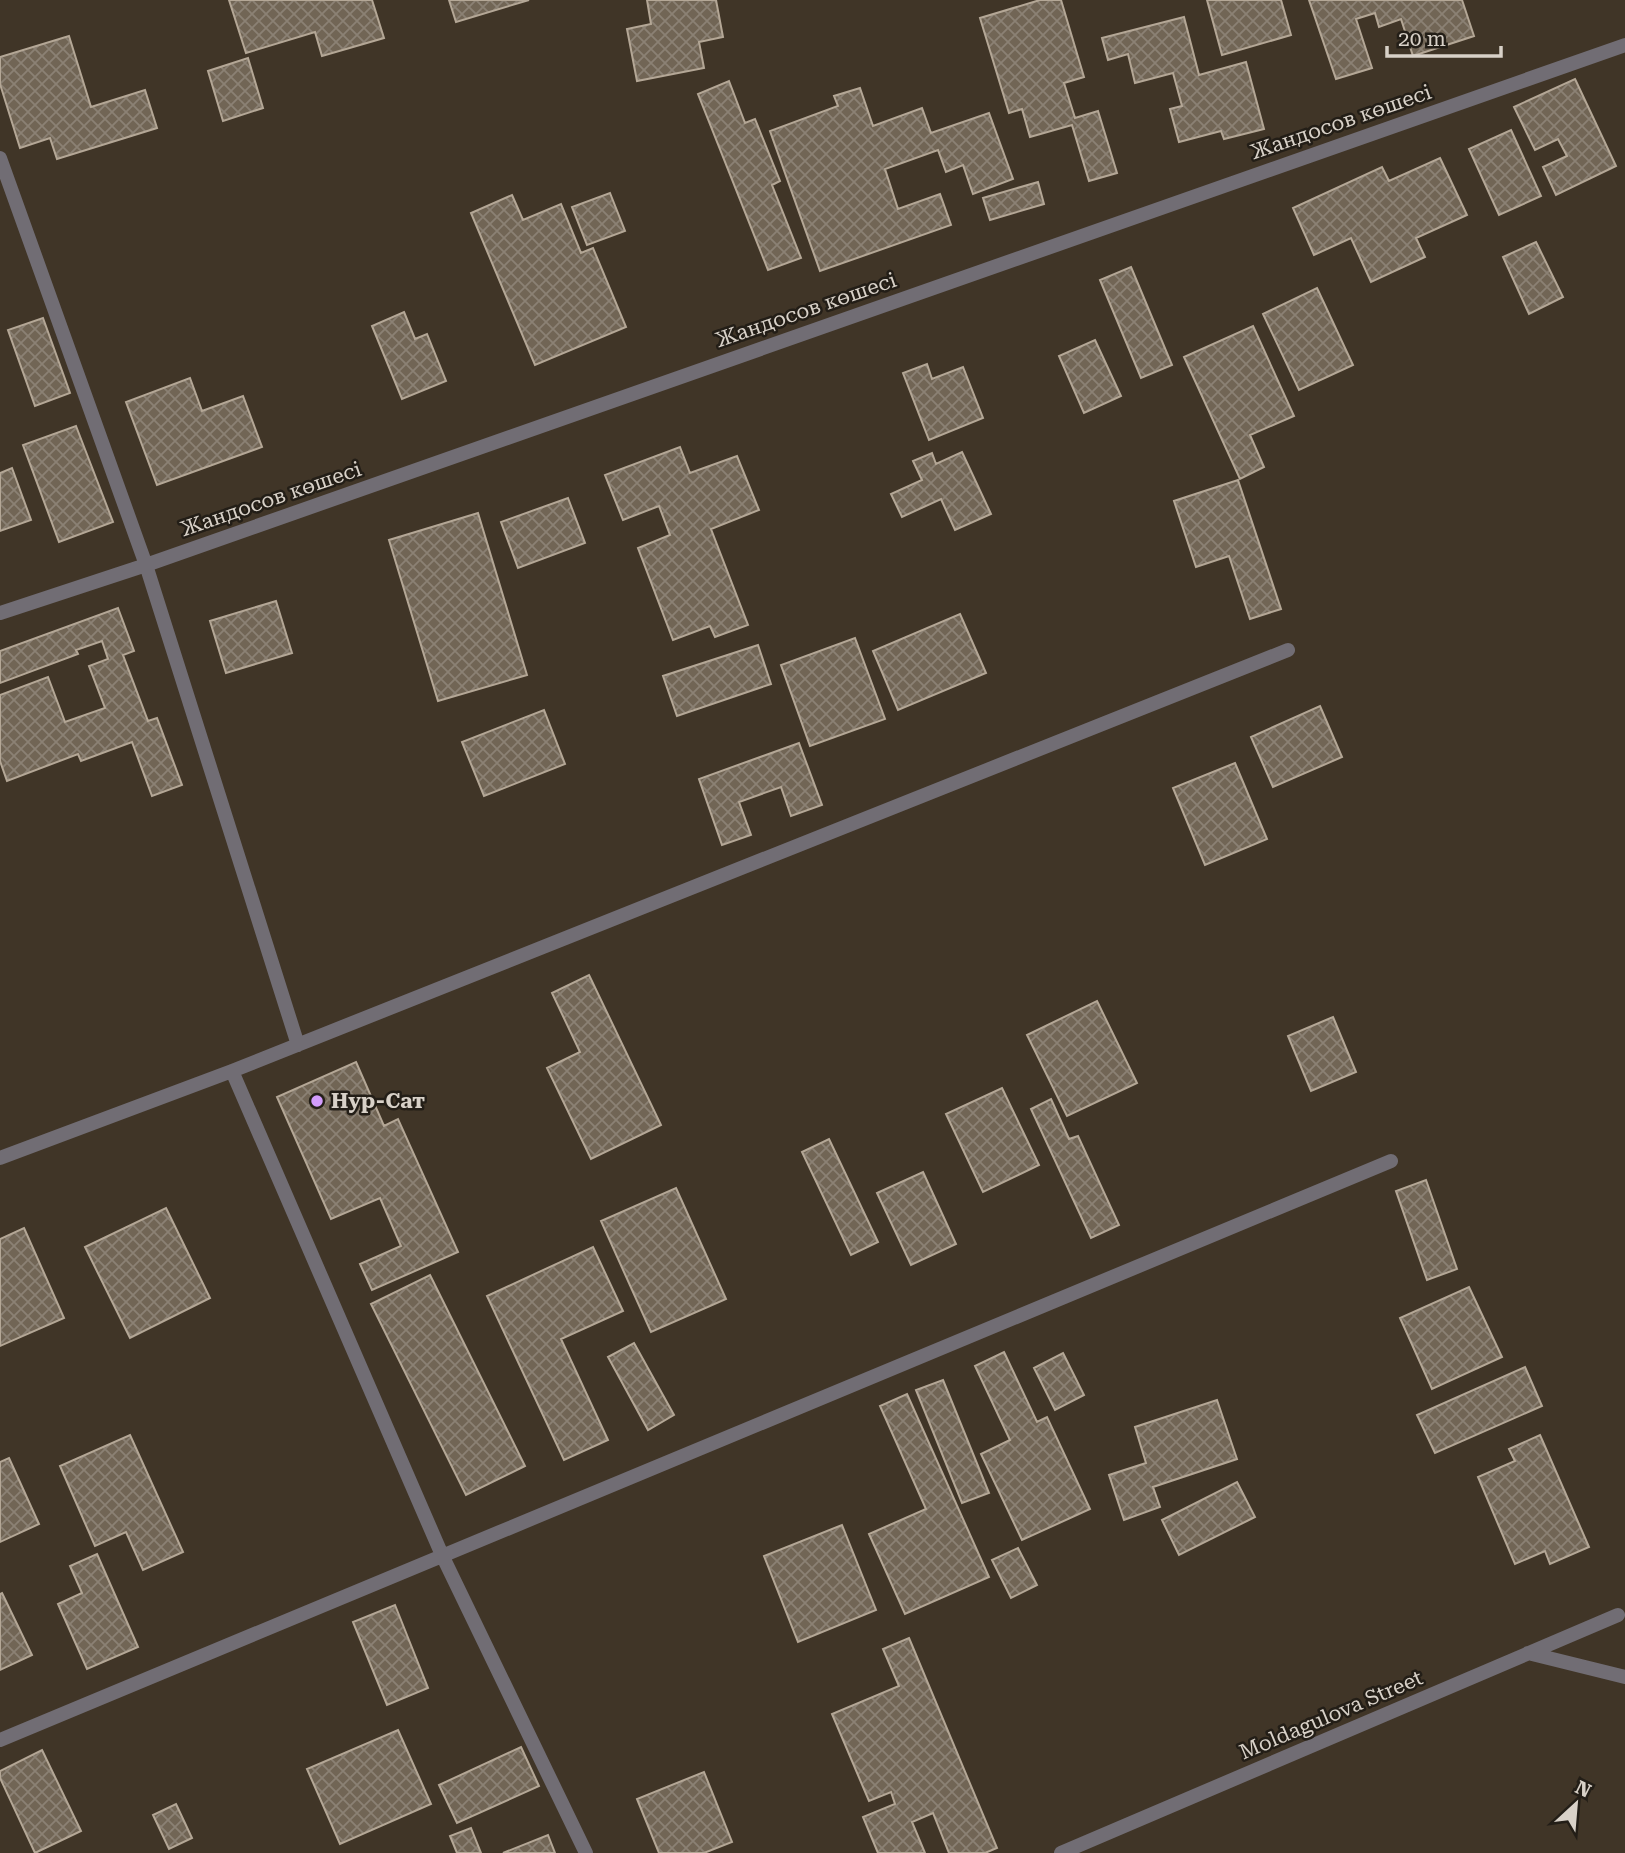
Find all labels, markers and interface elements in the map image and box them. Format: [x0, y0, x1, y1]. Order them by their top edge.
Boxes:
scale bar [1387, 14, 1501, 58]
text: 20 m [1398, 27, 1446, 51]
street label: Жандосов көшесі [1247, 80, 1435, 164]
street label: Жандосов көшесі [712, 268, 900, 352]
street label: Жандосов көшесі [177, 457, 365, 541]
place label: Нур-Сат [331, 1089, 425, 1113]
marker: Нур-Сат [309, 1093, 325, 1109]
street label: Moldagulova Street [1236, 1665, 1426, 1764]
north arrow [1541, 1769, 1611, 1839]
text: N [1572, 1776, 1595, 1803]

